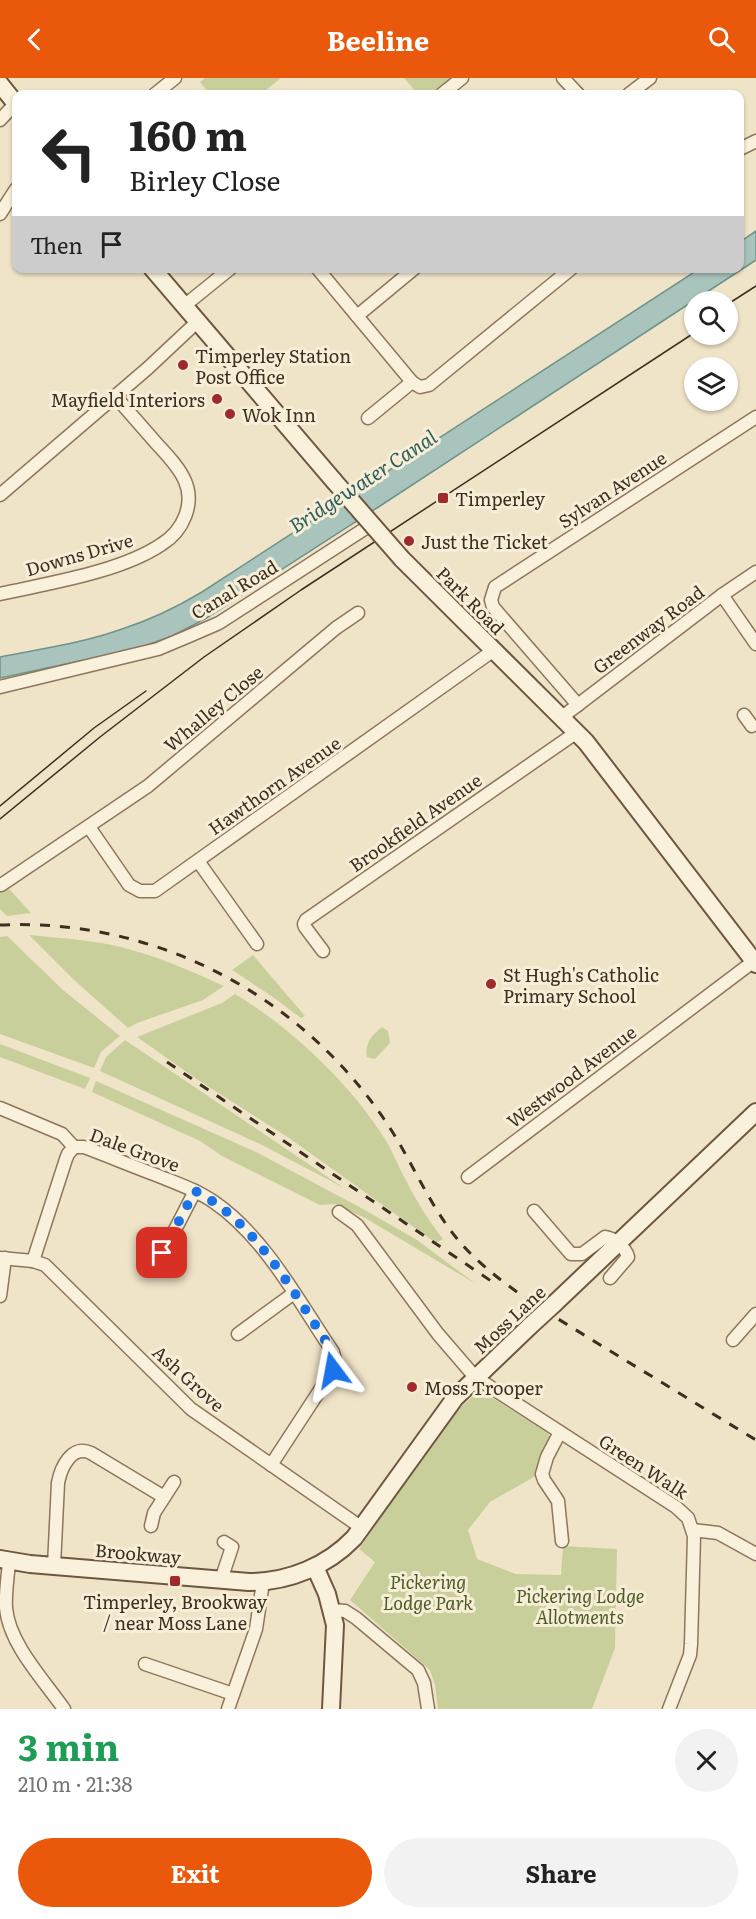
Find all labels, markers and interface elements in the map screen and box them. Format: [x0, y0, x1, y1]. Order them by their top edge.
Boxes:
text: Beeline [327, 19, 429, 59]
icon: back [18, 23, 51, 56]
icon: search [705, 23, 738, 56]
text: 160 m [129, 102, 247, 164]
icon: left [30, 114, 108, 192]
text: Birley Close [129, 159, 280, 199]
text: Then [30, 228, 83, 261]
icon: arrive [95, 228, 128, 261]
map controls [684, 291, 738, 411]
button: search [684, 291, 738, 345]
place label: Timperley Station Post Office [195, 342, 351, 390]
button: layers [684, 357, 738, 411]
marker: Timperley Station Post Office [176, 358, 190, 372]
place label: Mayfield Interiors [51, 386, 205, 413]
marker: Mayfield Interiors [210, 392, 224, 406]
place label: Wok Inn [242, 401, 316, 428]
marker: Wok Inn [223, 407, 237, 421]
water label: Bridgewater Canal [282, 421, 442, 539]
street label: Sylvan Avenue [553, 444, 671, 534]
place label: Timperley [455, 485, 546, 512]
marker: Timperley [436, 491, 450, 505]
street label: Downs Drive [22, 526, 136, 582]
place label: Just the Ticket [421, 528, 549, 555]
marker: Just the Ticket [402, 534, 416, 548]
street label: Canal Road [186, 552, 282, 626]
street label: Park Road [431, 560, 511, 640]
street label: Greenway Road [587, 578, 709, 680]
street label: Whalley Close [158, 658, 268, 758]
street label: Hawthorn Avenue [202, 729, 346, 841]
street label: Brookfield Avenue [343, 766, 487, 878]
place label: St Hugh's Catholic Primary School [503, 961, 659, 1009]
marker: St Hugh's Catholic Primary School [484, 977, 498, 991]
street label: Westwood Avenue [501, 1018, 641, 1134]
street label: Dale Grove [86, 1120, 184, 1178]
pin [136, 1227, 187, 1278]
icon: arrive [145, 1236, 178, 1269]
street label: Moss Lane [467, 1278, 551, 1360]
street label: Ash Grove [147, 1338, 231, 1418]
position arrow [301, 1338, 365, 1402]
place label: Moss Trooper [424, 1374, 543, 1401]
marker: Moss Trooper [405, 1380, 419, 1394]
street label: Green Walk [594, 1427, 695, 1506]
street label: Brookway [94, 1536, 183, 1570]
park label: Pickering Lodge Park [383, 1568, 473, 1616]
marker: Timperley, Brookway / near Moss Lane [168, 1574, 182, 1588]
park label: Pickering Lodge Allotments [516, 1582, 644, 1630]
place label: Timperley, Brookway / near Moss Lane [83, 1588, 268, 1636]
text: 3 min [18, 1719, 119, 1772]
button: close [675, 1729, 738, 1792]
text: 210 m · 21:38 [18, 1768, 133, 1798]
button: Exit [18, 1838, 372, 1907]
button: Share [384, 1838, 738, 1907]

